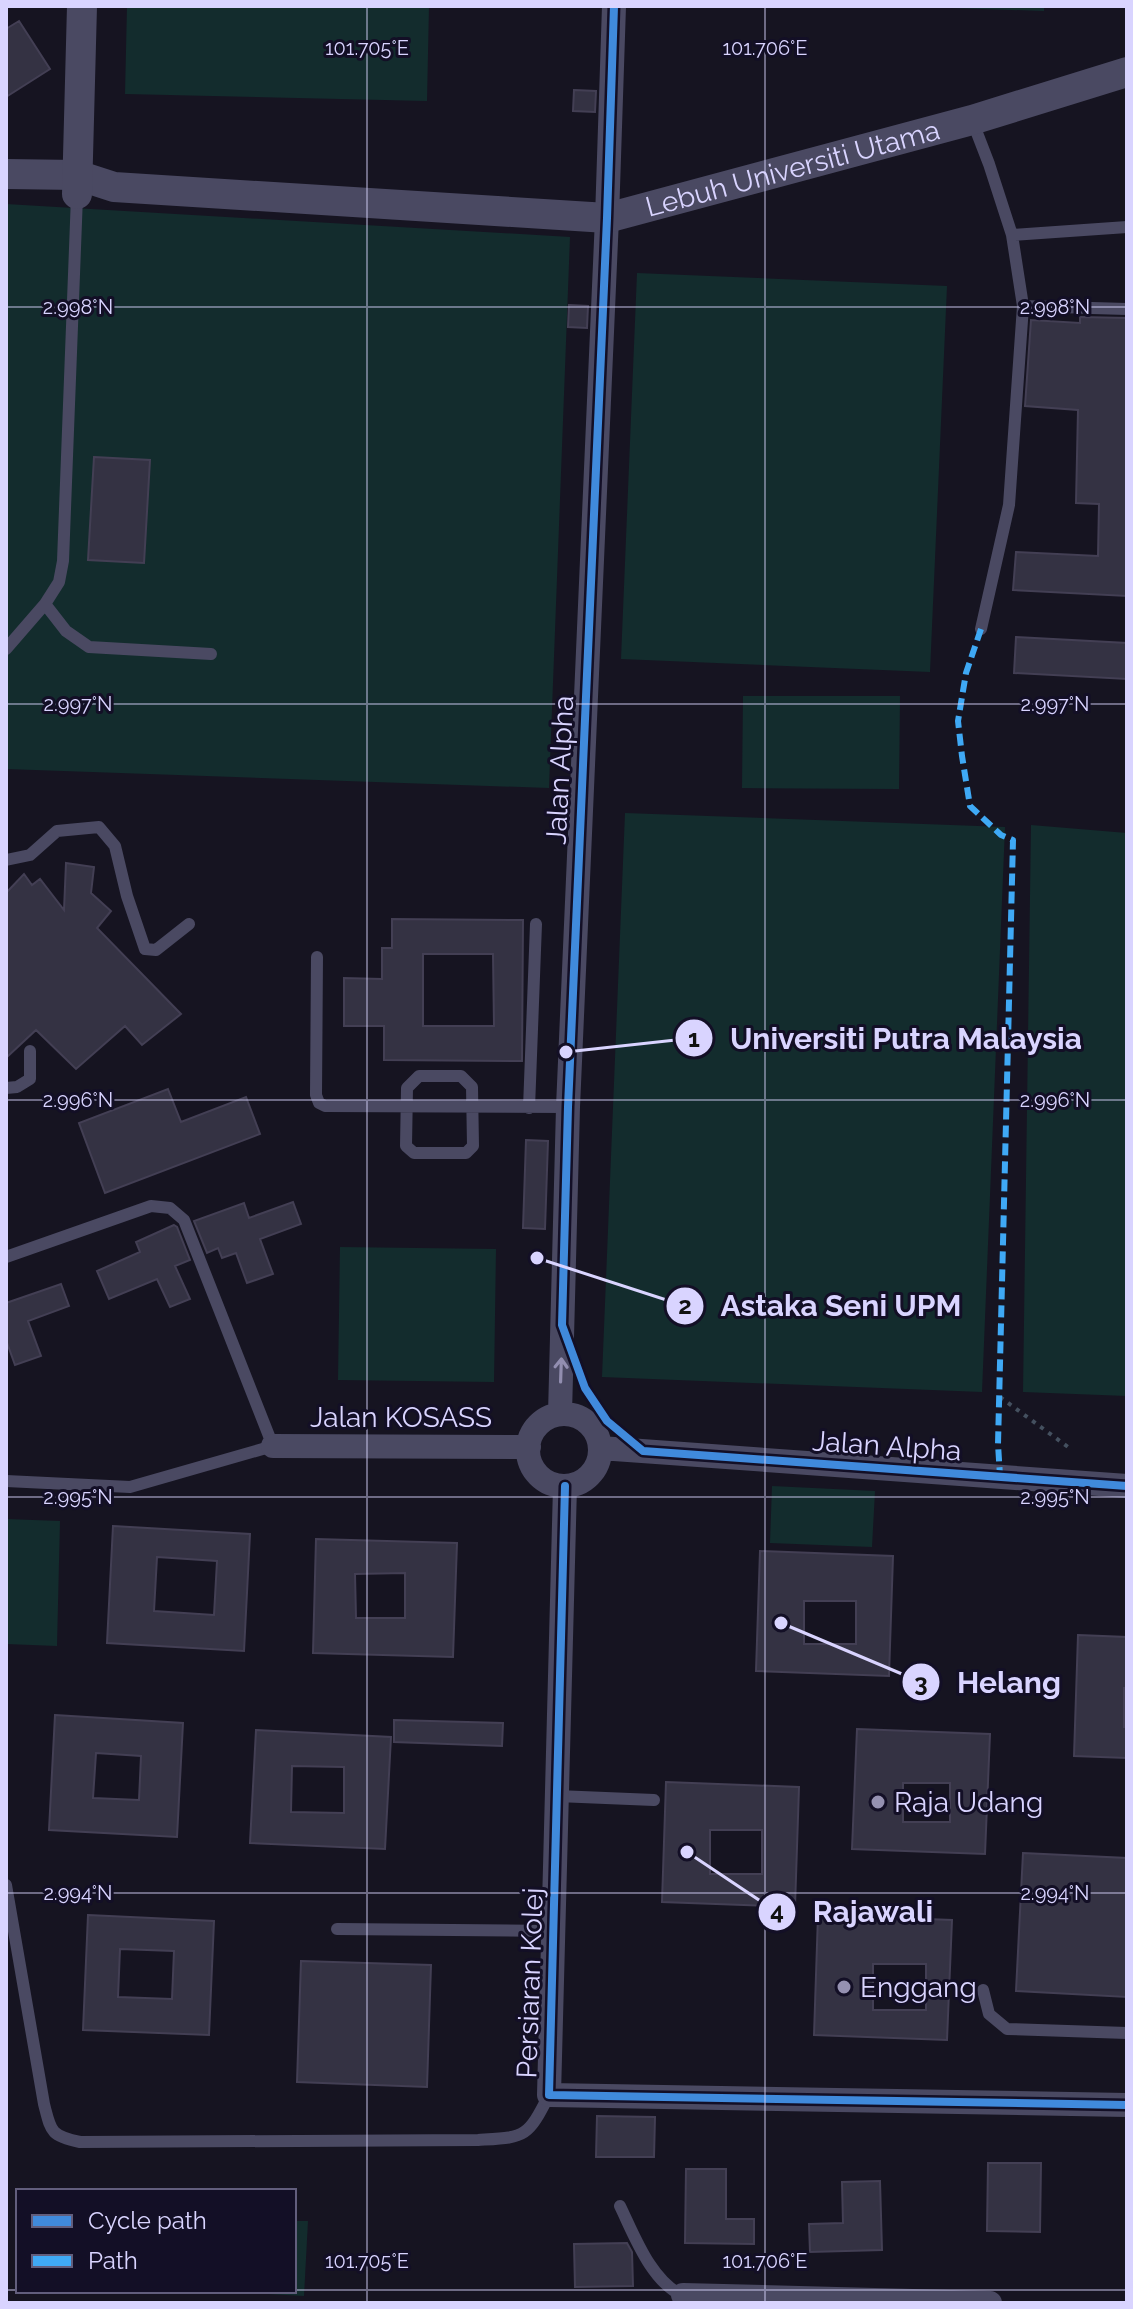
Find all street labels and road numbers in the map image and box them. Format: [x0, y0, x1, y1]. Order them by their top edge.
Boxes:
street label: Lebuh Universiti Utama [642, 113, 943, 223]
street label: Jalan Alpha [540, 695, 580, 845]
street label: Jalan KOSASS [310, 1401, 492, 1434]
street label: Jalan Alpha [811, 1424, 963, 1468]
street label: Persiaran Kolej [510, 1887, 550, 2079]

